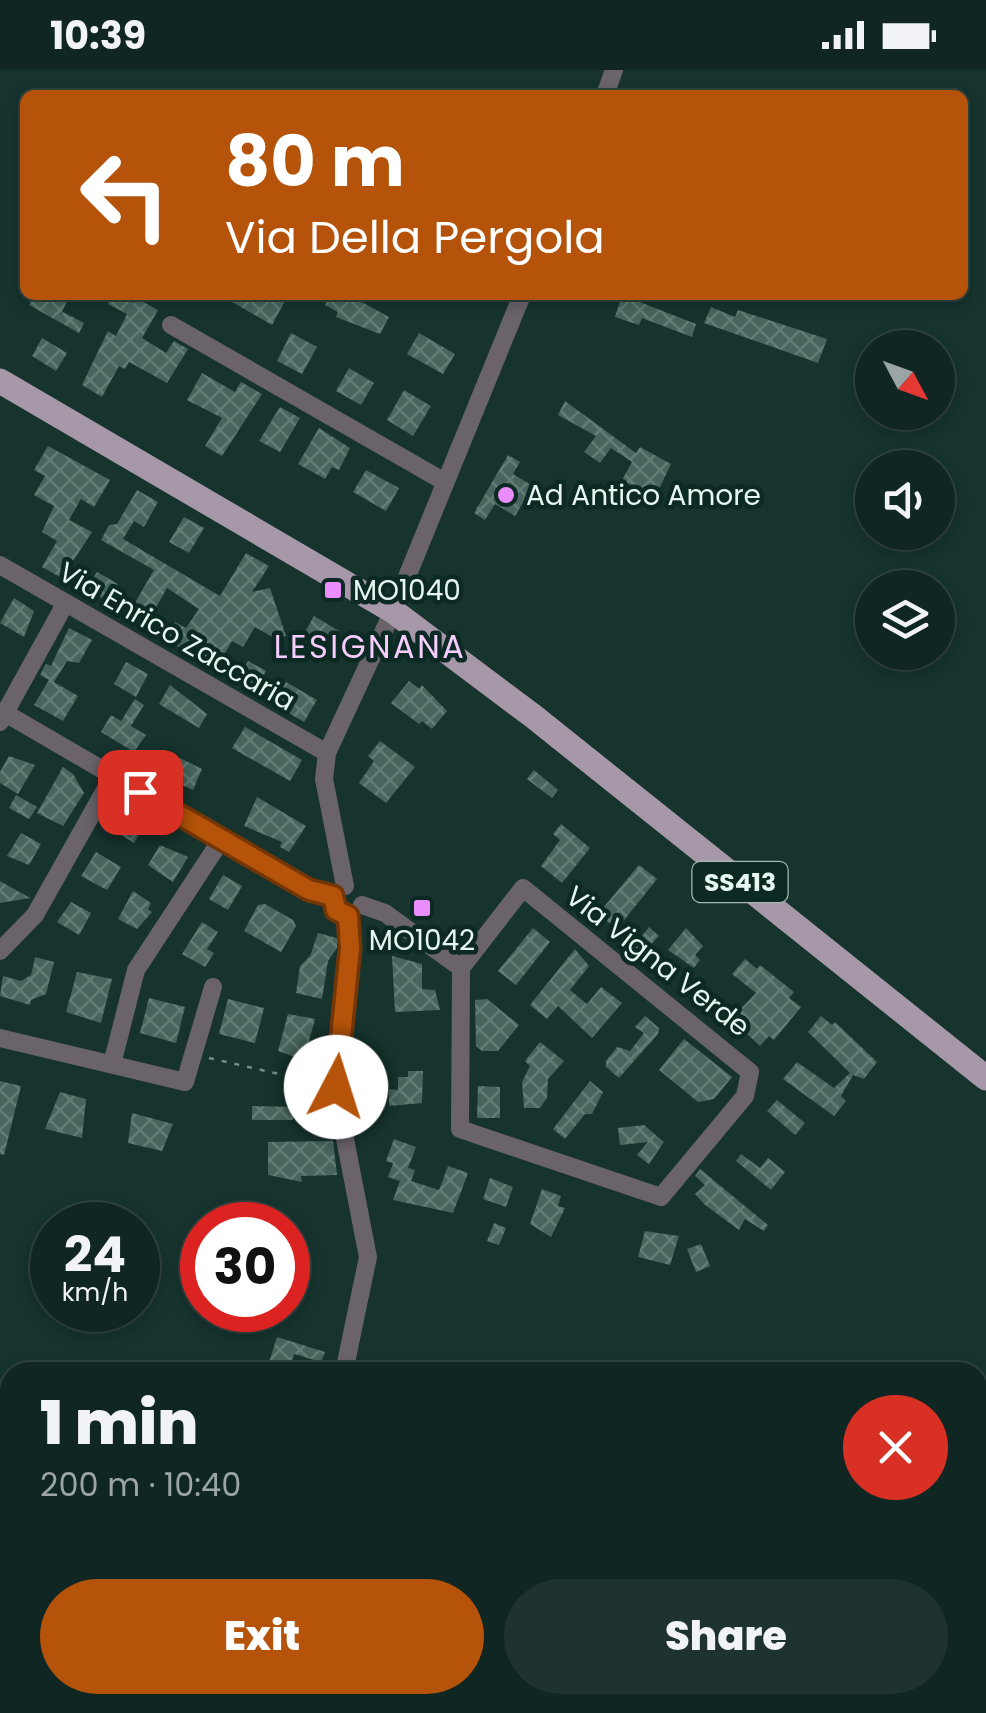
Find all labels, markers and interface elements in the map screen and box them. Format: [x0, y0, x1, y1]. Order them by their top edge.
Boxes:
text: 10:39 [50, 9, 146, 62]
text: 80 m [225, 112, 405, 211]
icon: left [60, 130, 190, 260]
text: Via Della Pergola [225, 206, 605, 269]
north arrow [855, 330, 955, 430]
map controls [855, 330, 955, 670]
button: sound [855, 450, 955, 550]
place label: Ad Antico Amore [526, 476, 761, 515]
marker: Ad Antico Amore [495, 484, 517, 506]
street label: Via Enrico Zaccaria [51, 553, 302, 720]
button: layers [855, 570, 955, 670]
place label: MO1040 [353, 571, 461, 610]
marker: MO1040 [322, 579, 344, 601]
district label: LESIGNANA [274, 624, 466, 669]
pin [98, 750, 183, 835]
icon: arrive [113, 765, 168, 820]
road number: SS413 [692, 862, 788, 902]
street label: Via Vigna Verde [557, 877, 758, 1046]
marker: MO1042 [411, 897, 433, 919]
place label: MO1042 [369, 921, 475, 960]
position arrow [284, 1035, 388, 1139]
speed limit sign: 30 [180, 1202, 310, 1332]
text: 24 [64, 1219, 126, 1290]
text: km/h [62, 1275, 128, 1310]
text: 1 min [40, 1381, 198, 1465]
button: close [843, 1395, 948, 1500]
text: 200 m · 10:40 [40, 1462, 241, 1507]
button: Exit [40, 1579, 484, 1694]
button: Share [504, 1579, 948, 1694]

